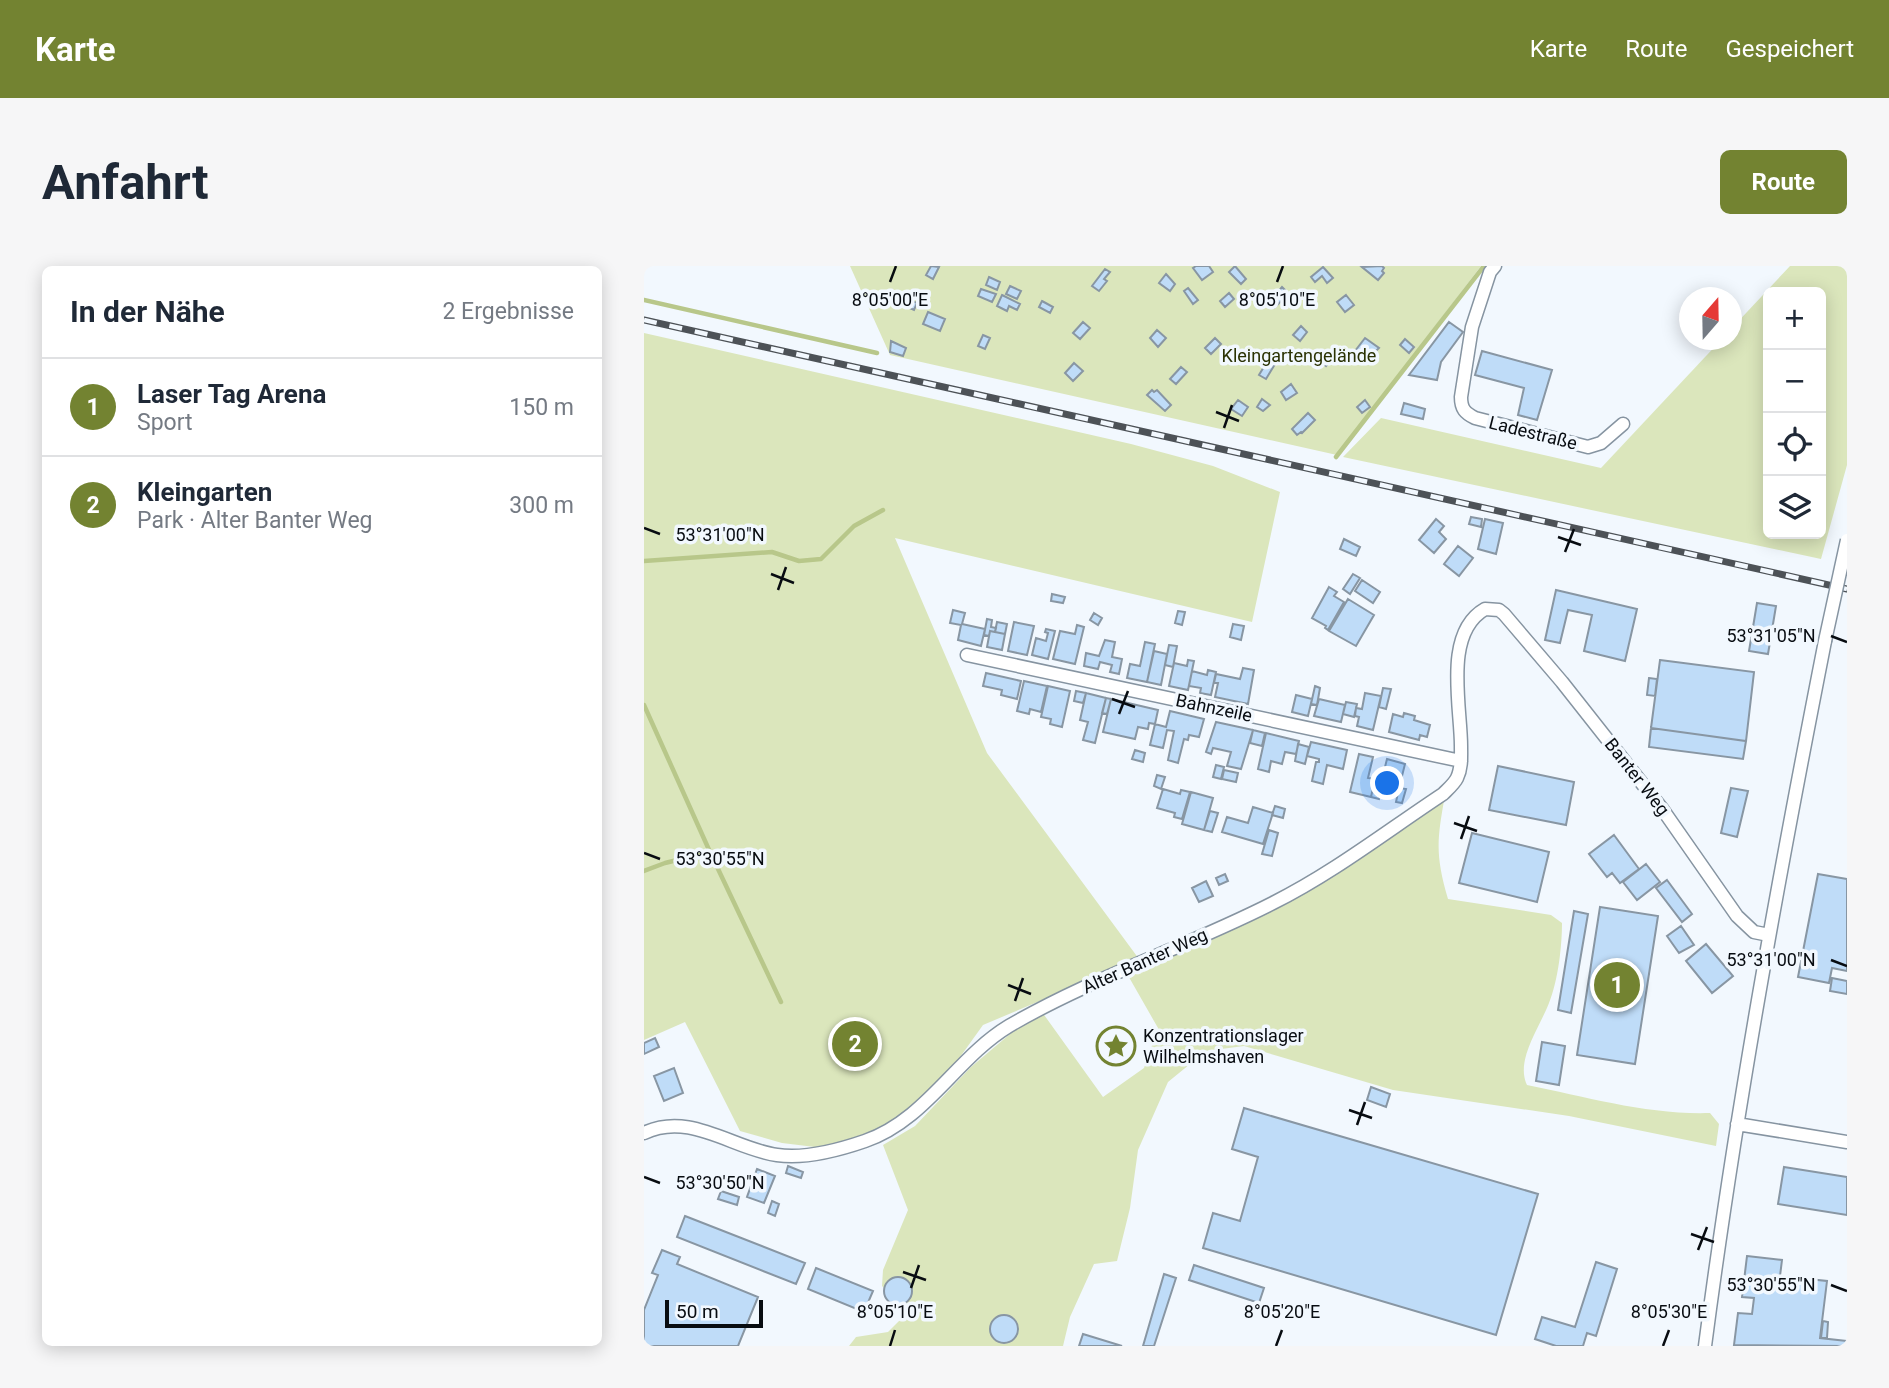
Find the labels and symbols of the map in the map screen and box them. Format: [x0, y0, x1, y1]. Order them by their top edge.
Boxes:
north arrow [1679, 287, 1742, 350]
text: 8°05'00"E [852, 289, 928, 310]
text: 8°05'10"E [1239, 289, 1315, 310]
park label: Kleingartengelände [1222, 345, 1376, 366]
street label: Ladestraße [1487, 411, 1579, 454]
text: 53°31'00"N [675, 524, 765, 545]
text: 53°31'05"N [1726, 625, 1816, 646]
street label: Bahnzeile [1174, 689, 1254, 726]
street label: Banter Weg [1601, 734, 1674, 820]
your location [1370, 766, 1404, 800]
text: 53°30'55"N [675, 848, 765, 869]
street label: Alter Banter Weg [1079, 924, 1210, 997]
text: 53°31'00"N [1726, 949, 1816, 970]
pin: 1 [1594, 959, 1640, 1011]
pin: 2 [832, 1018, 878, 1070]
place icon: Konzentrationslager Wilhelmshaven [1095, 1025, 1137, 1067]
place label: Konzentrationslager Wilhelmshaven [1143, 1025, 1304, 1067]
text: 53°30'50"N [675, 1172, 765, 1193]
text: 53°30'55"N [1726, 1274, 1816, 1295]
scale bar [665, 1297, 763, 1329]
text: 8°05'10"E [857, 1301, 933, 1322]
text: 8°05'20"E [1244, 1301, 1320, 1322]
text: 8°05'30"E [1631, 1301, 1707, 1322]

